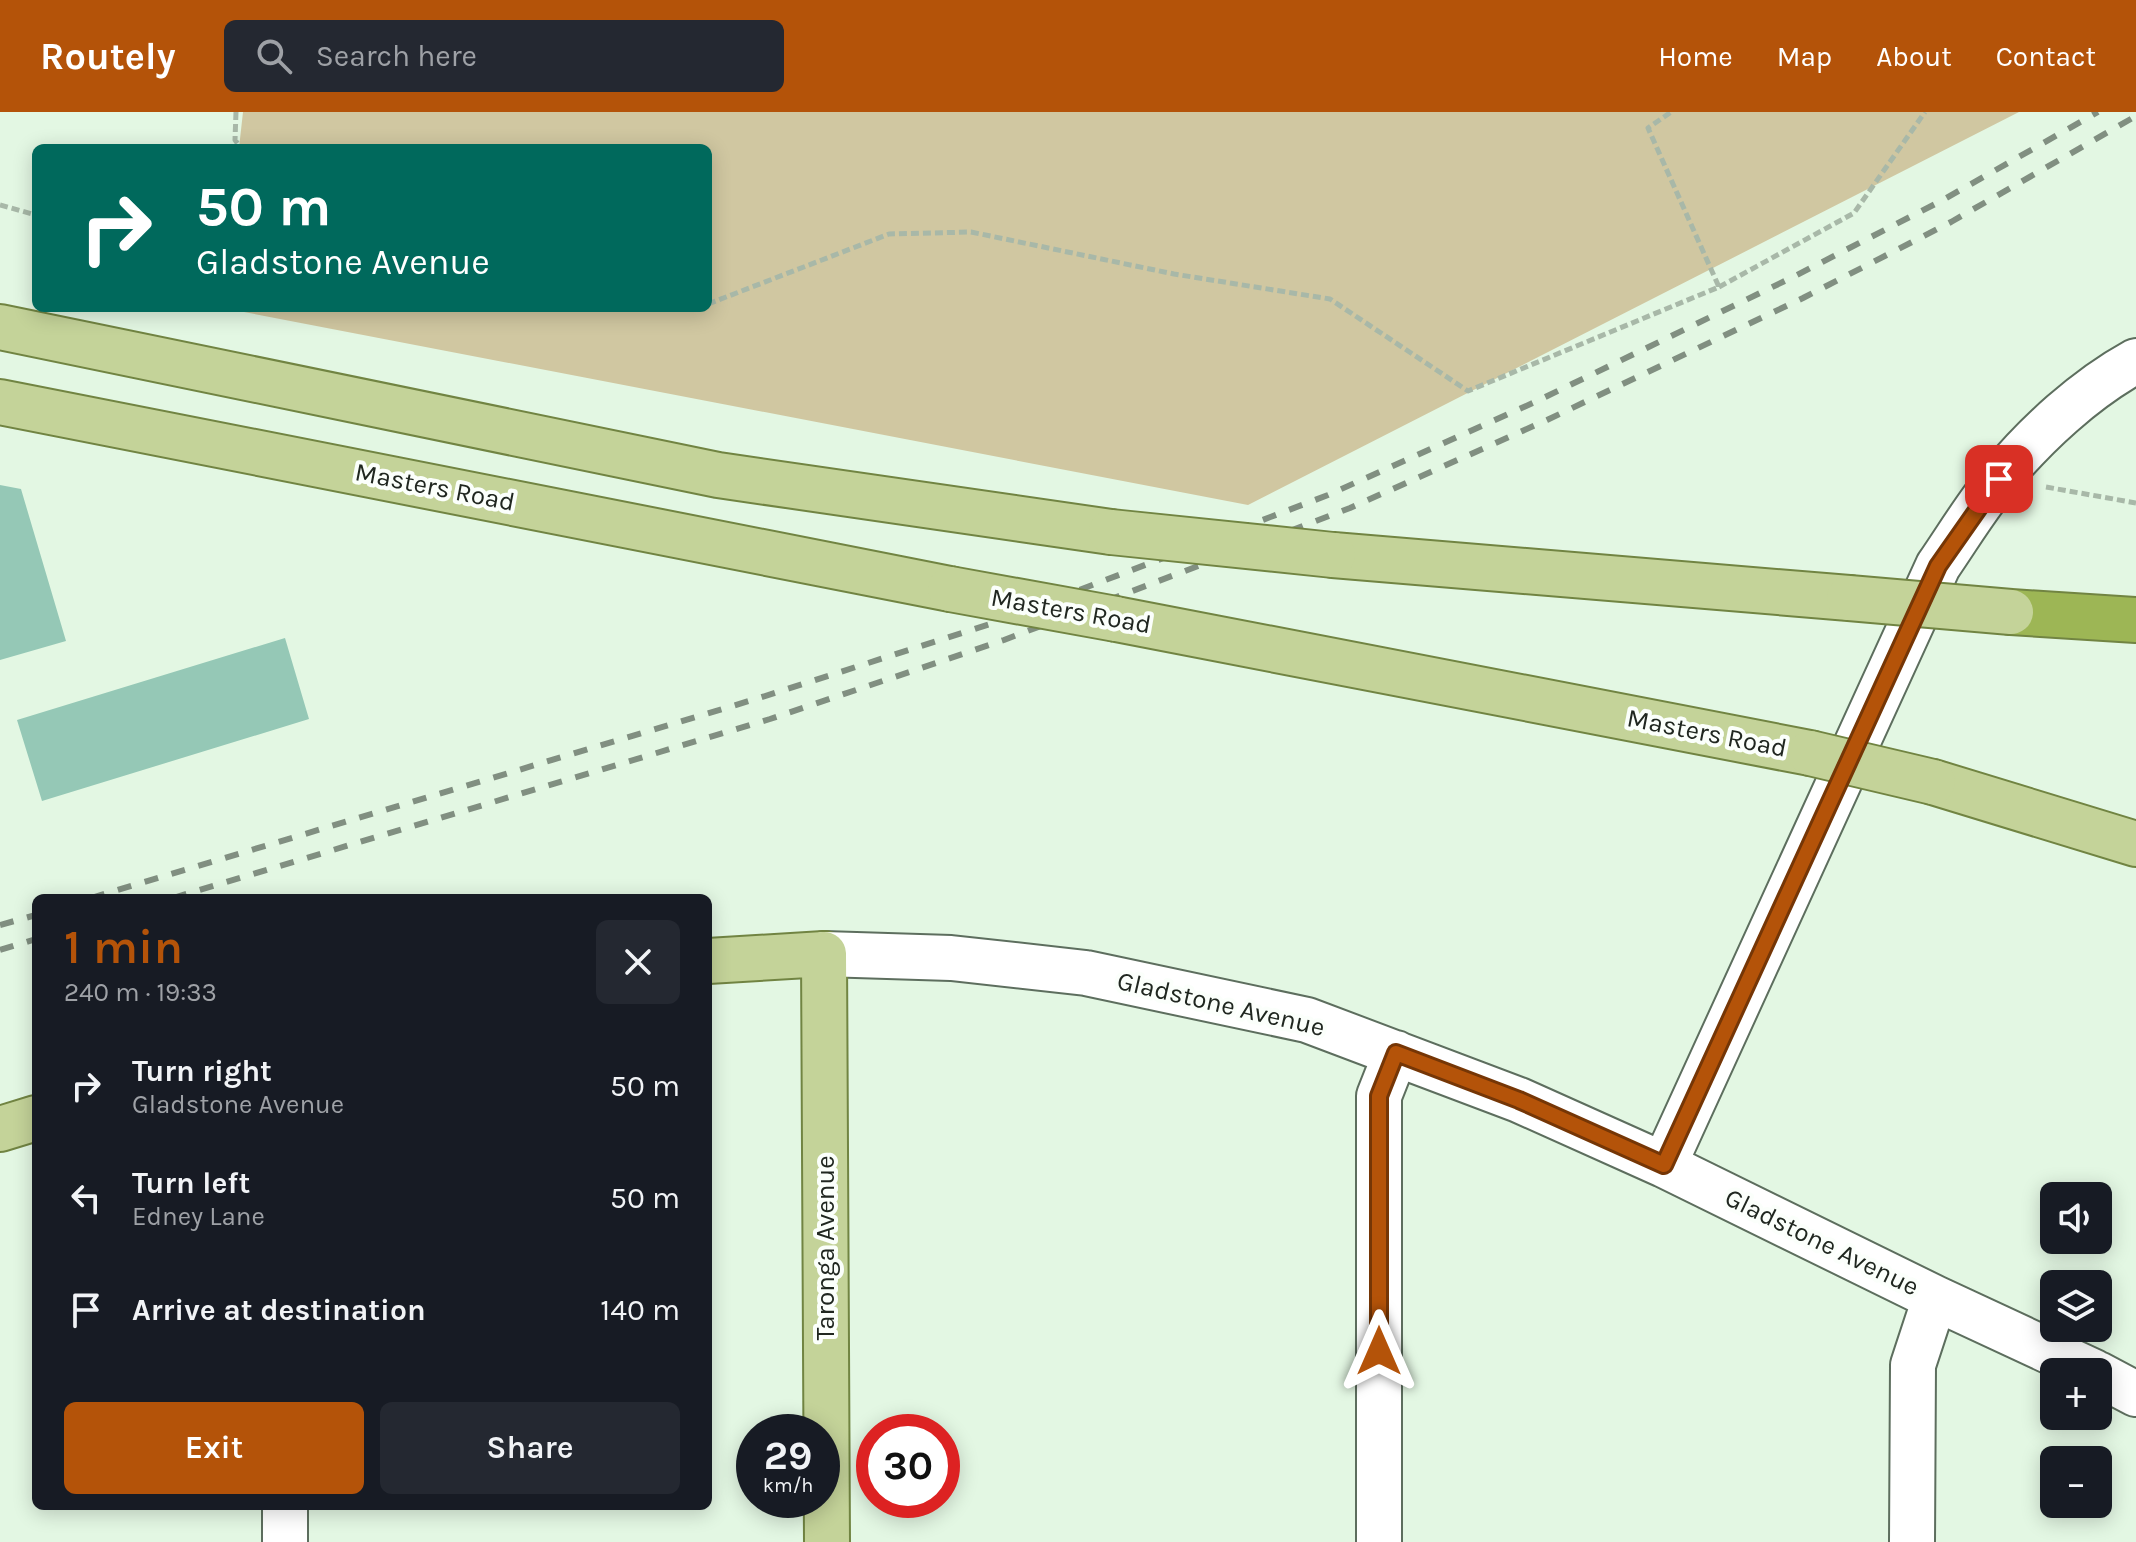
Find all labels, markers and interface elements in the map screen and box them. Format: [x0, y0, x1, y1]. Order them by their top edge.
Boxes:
search box [224, 20, 784, 92]
text: Routely [40, 34, 176, 79]
icon: search [252, 34, 296, 78]
text: Search here [316, 38, 477, 74]
text: Home [1658, 40, 1733, 73]
text: Map [1777, 40, 1832, 73]
text: About [1876, 40, 1952, 73]
text: Contact [1996, 40, 2096, 73]
text: 50 m [196, 174, 331, 239]
icon: right [64, 176, 168, 280]
text: Gladstone Avenue [196, 241, 490, 283]
pin [1965, 445, 2033, 513]
street label: Masters Road [352, 456, 518, 518]
icon: arrive [1977, 457, 2021, 501]
street label: Masters Road [988, 582, 1154, 640]
street label: Masters Road [1624, 702, 1790, 764]
text: 1 min [64, 919, 183, 975]
button: close [596, 920, 680, 1004]
street label: Gladstone Avenue [1114, 965, 1328, 1043]
text: 240 m · 19:33 [64, 977, 217, 1008]
text: Turn right [132, 1053, 272, 1089]
icon: right [64, 1064, 108, 1108]
text: 50 m [610, 1068, 680, 1104]
text: Gladstone Avenue [132, 1089, 344, 1120]
street label: Taronga Avenue [810, 1155, 841, 1341]
text: Turn left [132, 1165, 250, 1201]
icon: left [64, 1176, 108, 1220]
text: 50 m [610, 1180, 680, 1216]
street label: Gladstone Avenue [1720, 1182, 1924, 1302]
map controls [2040, 1182, 2112, 1518]
button: sound [2040, 1182, 2112, 1254]
text: Edney Lane [132, 1201, 265, 1232]
button: layers [2040, 1270, 2112, 1342]
icon: arrive [64, 1288, 108, 1332]
text: Arrive at destination [132, 1292, 426, 1328]
text: 140 m [600, 1292, 680, 1328]
position arrow [1337, 1309, 1421, 1393]
button: + [2040, 1358, 2112, 1430]
button: Exit [64, 1402, 364, 1494]
button: Share [380, 1402, 680, 1494]
speed limit sign: 30 [856, 1414, 960, 1518]
text: 29 [764, 1432, 812, 1479]
button: − [2040, 1446, 2112, 1518]
text: km/h [763, 1474, 813, 1497]

